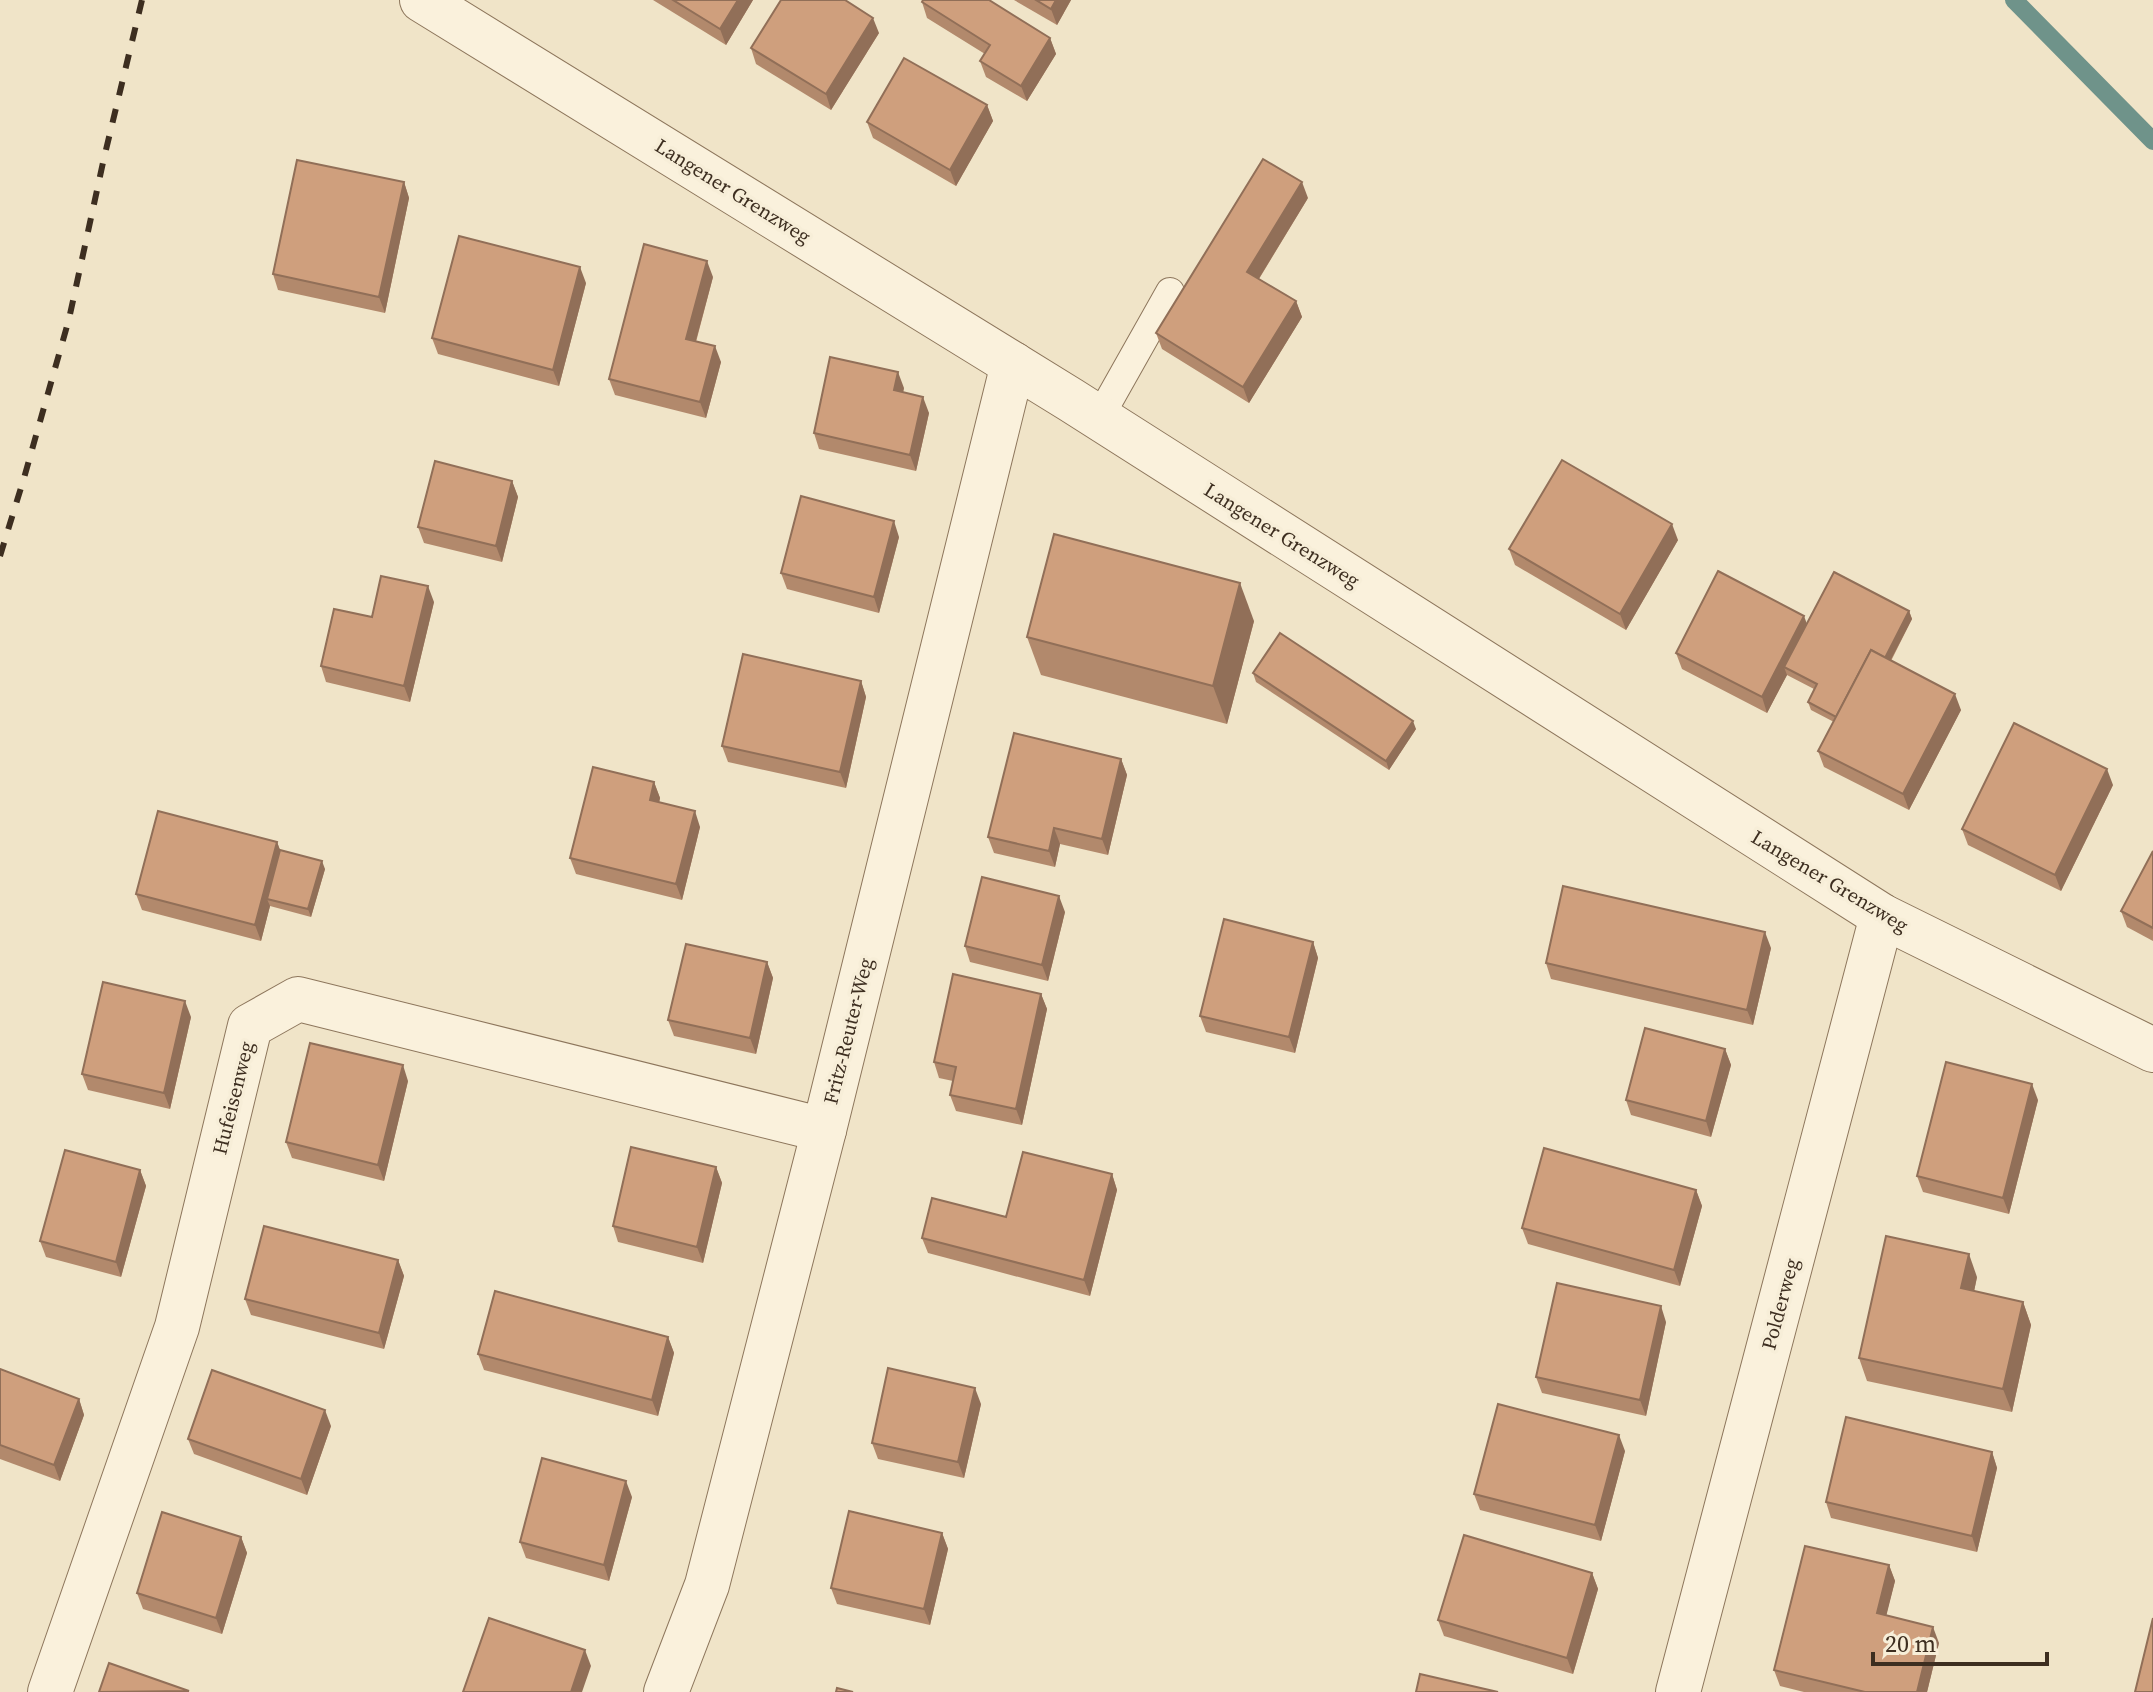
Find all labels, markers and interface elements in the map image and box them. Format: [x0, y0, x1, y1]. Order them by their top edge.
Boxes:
street label: Langener Grenzweg [650, 132, 816, 250]
street label: Langener Grenzweg [1199, 476, 1365, 594]
street label: Langener Grenzweg [1746, 823, 1914, 939]
street label: Fritz-Reuter-Weg [816, 955, 880, 1107]
street label: Hufeisenweg [205, 1038, 261, 1158]
street label: Polderweg [1754, 1255, 1806, 1353]
scale bar [1873, 1616, 2047, 1666]
text: 20 m [1885, 1627, 1936, 1660]

